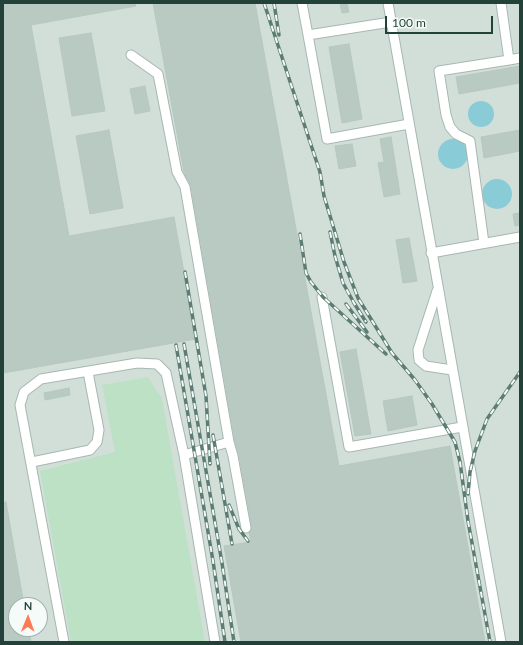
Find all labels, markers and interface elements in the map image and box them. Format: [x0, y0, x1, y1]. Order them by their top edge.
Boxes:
scale bar [387, 8, 495, 34]
text: 100 m [392, 15, 426, 30]
north arrow [8, 597, 48, 637]
text: N [24, 599, 33, 612]

